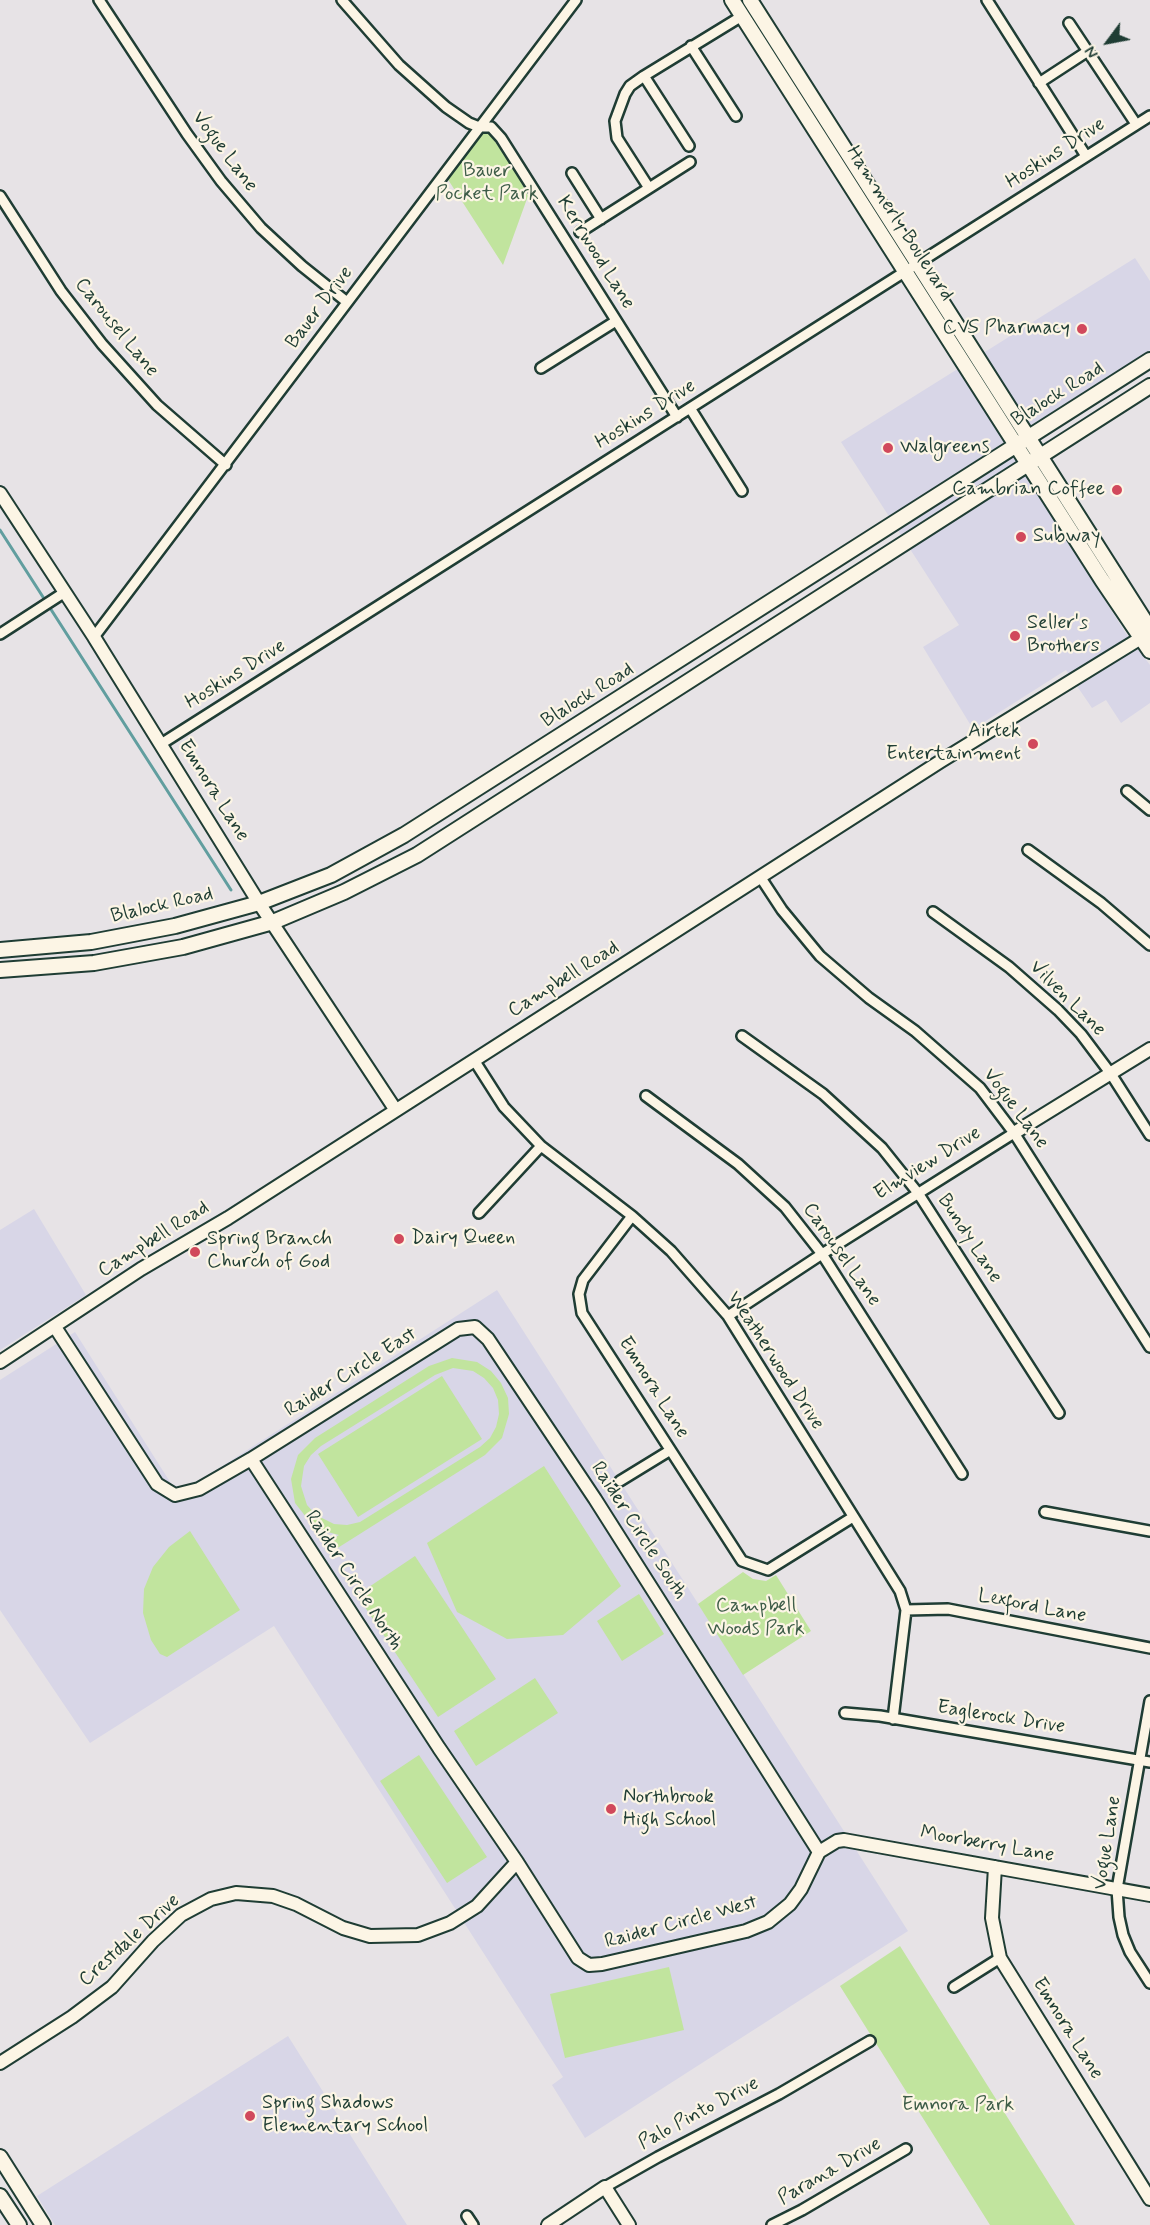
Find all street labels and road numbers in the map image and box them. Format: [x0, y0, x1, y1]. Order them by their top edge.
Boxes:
street label: Vogue Lane [186, 107, 262, 197]
street label: Hoskins Drive [1002, 113, 1110, 195]
street label: Hammerly Boulevard [840, 142, 958, 306]
street label: Kerrwood Lane [551, 192, 639, 314]
street label: Bauer Drive [281, 262, 359, 354]
street label: Carousel Lane [69, 274, 163, 382]
street label: Blalock Road [1007, 357, 1109, 433]
street label: Hoskins Drive [592, 375, 700, 455]
street label: Hoskins Drive [182, 635, 290, 715]
street label: Blalock Road [537, 658, 639, 734]
street label: Emnora Lane [172, 736, 254, 846]
street label: Blalock Road [108, 883, 216, 929]
street label: Campbell Road [504, 936, 624, 1024]
street label: Vilven Lane [1024, 956, 1110, 1042]
street label: Vogue Lane [977, 1064, 1053, 1154]
street label: Elmview Drive [870, 1122, 986, 1206]
street label: Bundy Lane [931, 1190, 1007, 1288]
street label: Campbell Road [94, 1196, 214, 1284]
street label: Carousel Lane [797, 1199, 885, 1311]
street label: Weatherwood Drive [721, 1287, 829, 1435]
street label: Raider Circle East [281, 1323, 421, 1423]
street label: Emnora Lane [612, 1333, 694, 1443]
street label: Raider Circle South [585, 1458, 691, 1604]
street label: Raider Circle North [299, 1506, 407, 1656]
street label: Lexford Lane [976, 1585, 1088, 1629]
street label: Eaglerock Drive [935, 1696, 1067, 1740]
street label: Vogue Lane [1089, 1794, 1127, 1892]
street label: Moorberry Lane [918, 1821, 1056, 1869]
street label: Crestdale Drive [75, 1889, 185, 1993]
street label: Raider Circle West [602, 1891, 760, 1955]
street label: Emnora Lane [1026, 1974, 1108, 2084]
street label: Palo Pinto Drive [635, 2072, 763, 2156]
street label: Parana Drive [774, 2133, 886, 2211]

